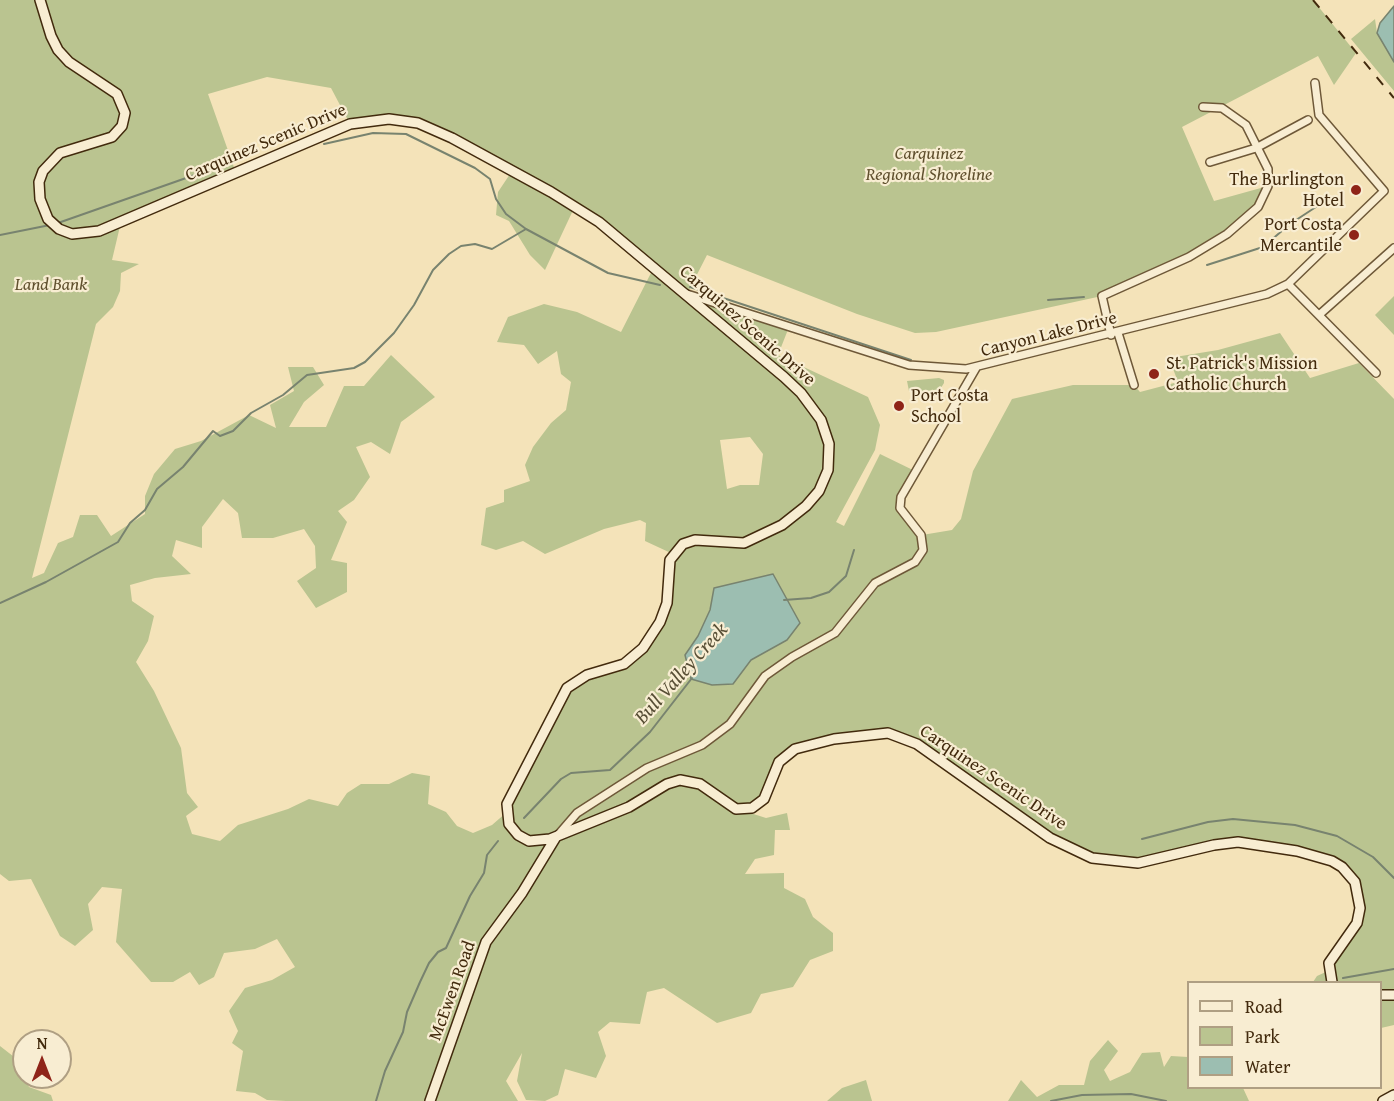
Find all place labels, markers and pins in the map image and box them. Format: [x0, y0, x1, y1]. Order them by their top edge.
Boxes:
place label: The Burlington Hotel [1229, 169, 1344, 212]
marker: The Burlington Hotel [1349, 183, 1363, 197]
place label: Port Costa Mercantile [1260, 214, 1342, 256]
marker: Port Costa Mercantile [1347, 228, 1361, 242]
place label: St. Patrick's Mission Catholic Church [1166, 353, 1318, 395]
marker: St. Patrick's Mission Catholic Church [1147, 367, 1161, 381]
place label: Port Costa School [911, 385, 989, 428]
marker: Port Costa School [892, 399, 906, 413]

